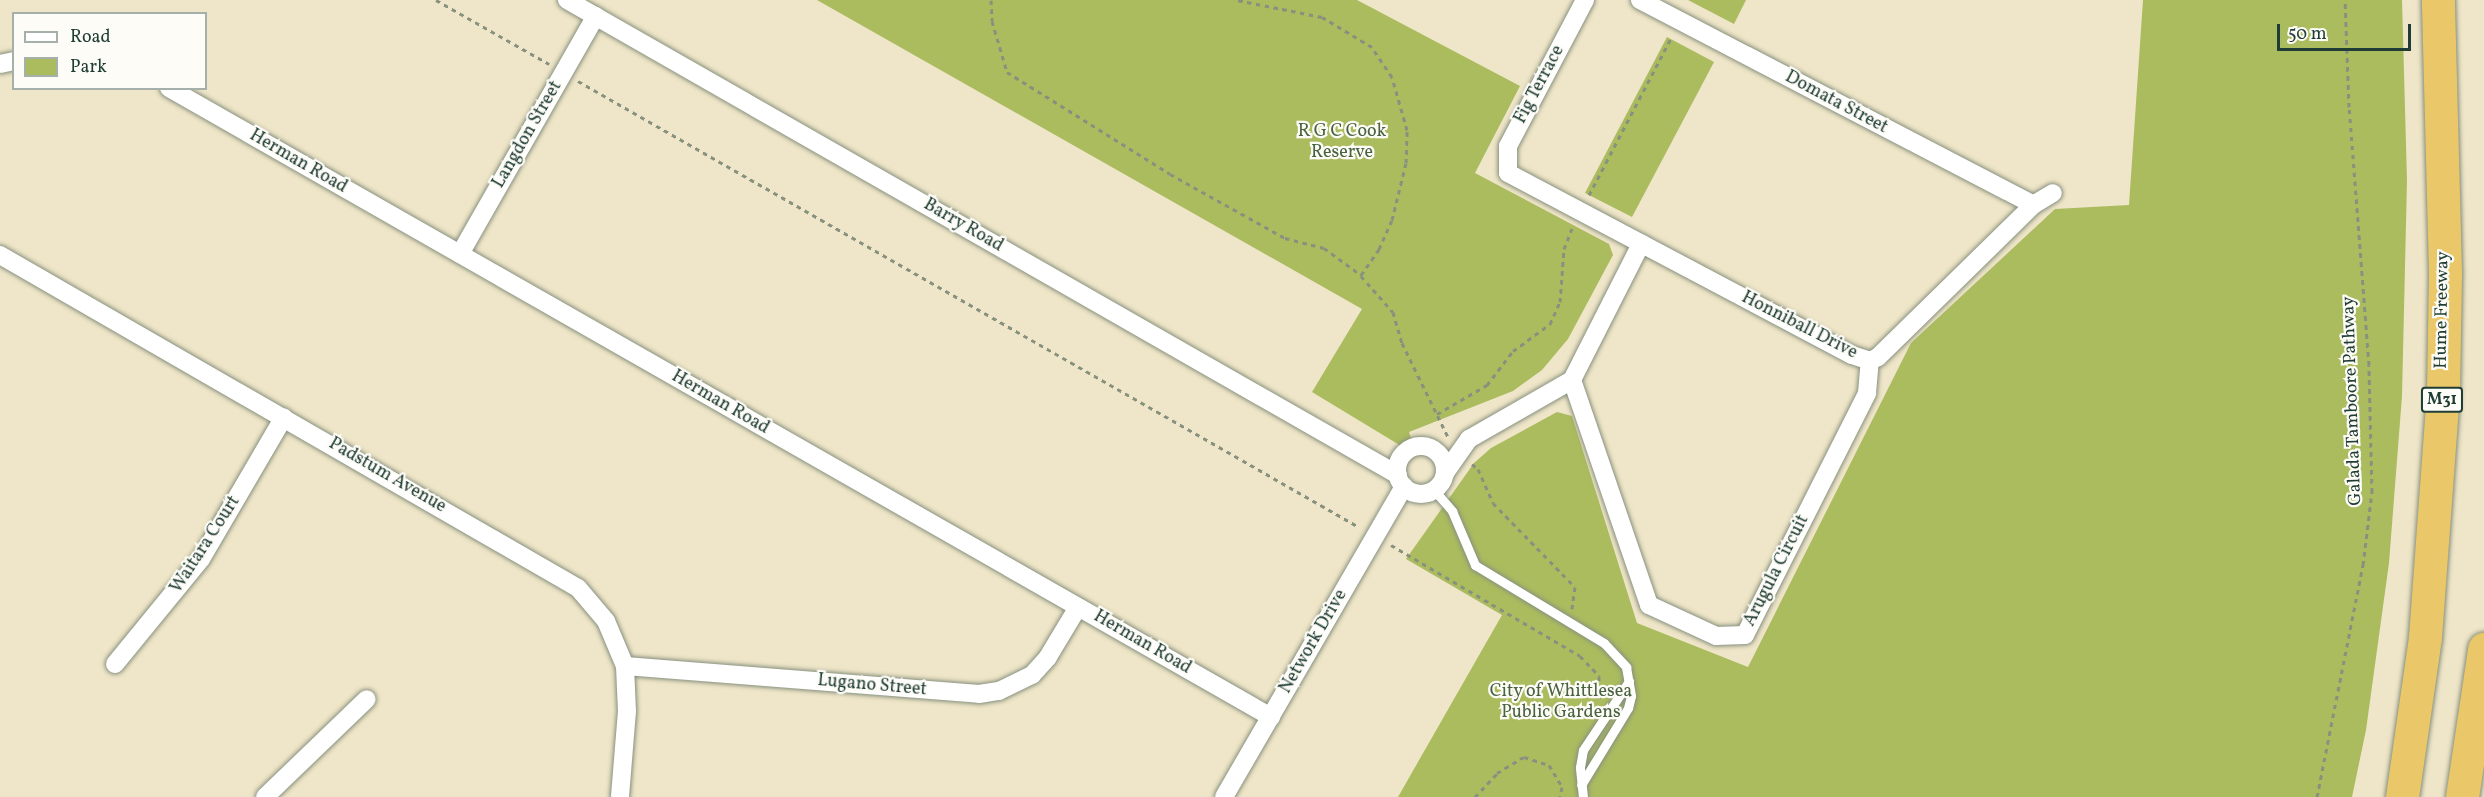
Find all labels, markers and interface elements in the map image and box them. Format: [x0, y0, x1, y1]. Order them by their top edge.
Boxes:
legend [12, 12, 207, 90]
scale bar [2280, 12, 2414, 50]
text: 50 m [2288, 22, 2327, 47]
text: Road [70, 25, 111, 50]
street label: Fig Terrace [1510, 42, 1570, 128]
text: Park [70, 55, 107, 80]
street label: Domata Street [1781, 67, 1891, 139]
street label: Langdon Street [489, 78, 567, 192]
park label: R G C Cook Reserve [1298, 122, 1386, 164]
street label: Herman Road [245, 125, 351, 199]
street label: Barry Road [919, 194, 1007, 258]
street label: Hume Freeway [2431, 251, 2455, 369]
street label: Honniball Drive [1737, 288, 1861, 364]
street label: Galada Tamboore Pathway [2339, 296, 2367, 506]
street label: Herman Road [667, 366, 773, 440]
road number: M31 [2420, 387, 2464, 413]
street label: Padstum Avenue [324, 434, 450, 518]
street label: Waitara Court [166, 492, 246, 598]
street label: Arugula Circuit [1740, 512, 1814, 630]
street label: Network Drive [1276, 586, 1352, 698]
street label: Herman Road [1089, 606, 1195, 680]
street label: Lugano Street [817, 670, 927, 702]
park label: City of Whittlesea Public Gardens [1490, 682, 1632, 724]

